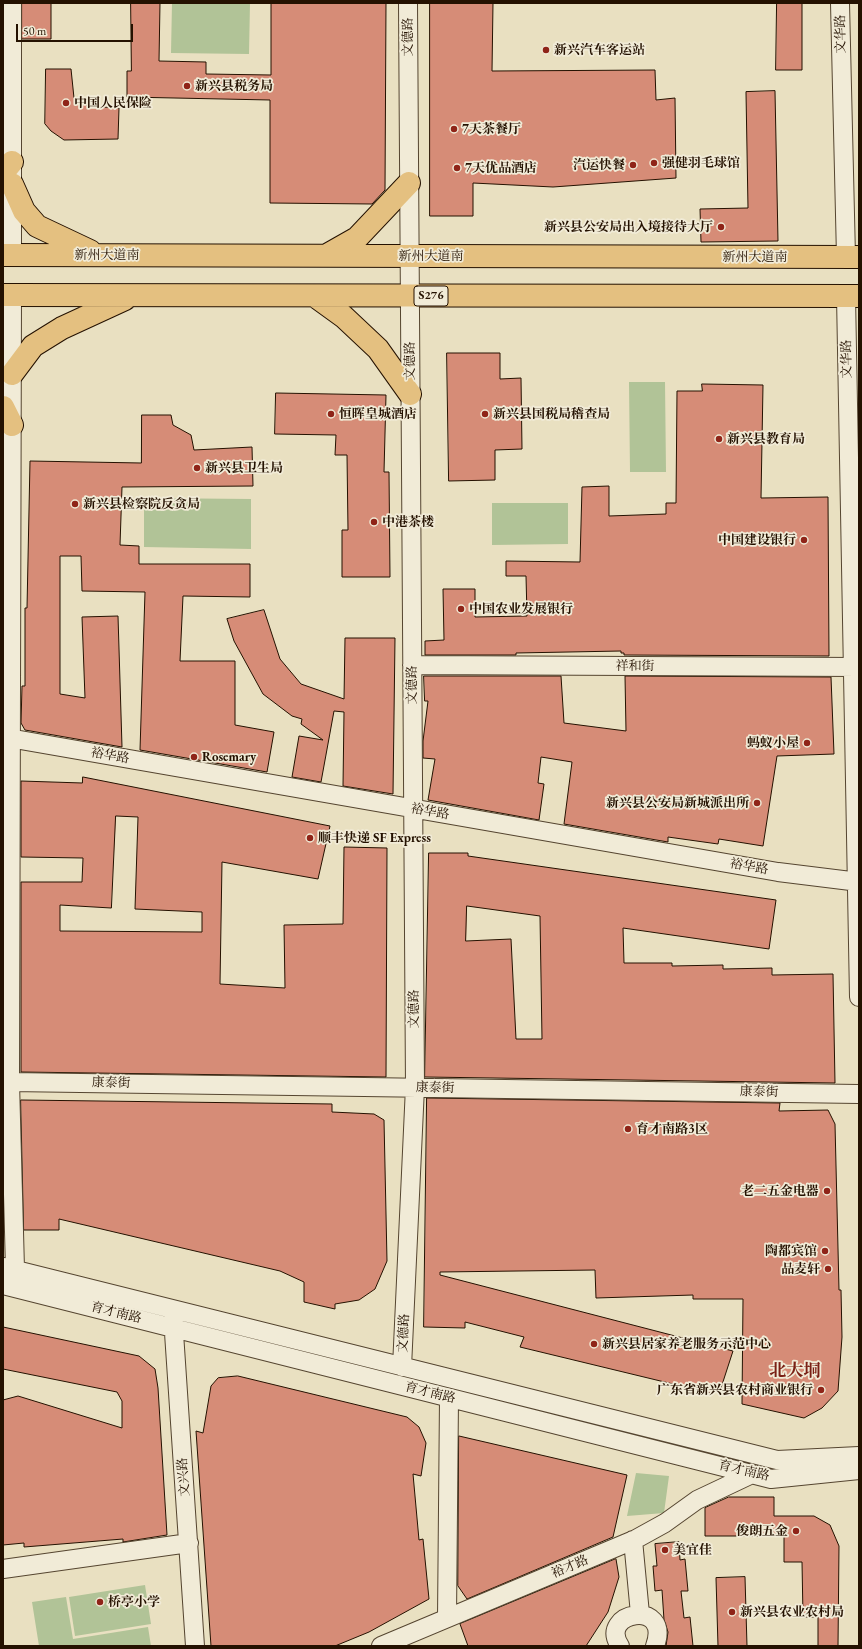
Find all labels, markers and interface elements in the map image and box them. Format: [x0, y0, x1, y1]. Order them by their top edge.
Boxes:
street label: 文华路 [833, 14, 849, 54]
scale bar [18, 16, 135, 42]
street label: 文德路 [400, 18, 416, 56]
text: 50 m [23, 23, 46, 39]
place label: 新兴汽车客运站 [554, 42, 645, 58]
marker: 新兴汽车客运站 [541, 45, 551, 55]
place label: 新兴县税务局 [195, 78, 273, 94]
marker: 新兴县税务局 [182, 81, 192, 91]
place label: 中国人民保险 [74, 95, 152, 111]
marker: 中国人民保险 [61, 98, 71, 108]
place label: 7天茶餐厅 [462, 121, 521, 137]
marker: 7天茶餐厅 [449, 124, 459, 134]
place label: 强健羽毛球馆 [662, 155, 740, 171]
place label: 汽运快餐 [573, 157, 625, 173]
marker: 强健羽毛球馆 [649, 158, 659, 168]
place label: 7天优品酒店 [465, 160, 537, 176]
marker: 汽运快餐 [628, 160, 638, 170]
marker: 7天优品酒店 [452, 163, 462, 173]
place label: 新兴县公安局出入境接待大厅 [544, 219, 713, 235]
marker: 新兴县公安局出入境接待大厅 [716, 222, 726, 232]
street label: 新州大道南 [75, 247, 139, 263]
street label: 新州大道南 [399, 248, 463, 264]
street label: 新州大道南 [723, 249, 787, 265]
road number: S276 [414, 286, 448, 306]
street label: 文华路 [839, 339, 855, 379]
street label: 文德路 [402, 342, 418, 380]
place label: 恒晖皇城酒店 [339, 406, 417, 422]
place label: 新兴县国税局稽查局 [493, 406, 610, 422]
marker: 恒晖皇城酒店 [326, 409, 336, 419]
marker: 新兴县国税局稽查局 [480, 409, 490, 419]
place label: 新兴县教育局 [727, 431, 805, 447]
marker: 新兴县教育局 [714, 434, 724, 444]
place label: 新兴县卫生局 [205, 460, 283, 476]
marker: 新兴县卫生局 [192, 463, 202, 473]
place label: 新兴县检察院反贪局 [83, 496, 200, 512]
marker: 新兴县检察院反贪局 [70, 499, 80, 509]
place label: 中港茶楼 [382, 514, 434, 530]
marker: 中港茶楼 [369, 517, 379, 527]
place label: 中国建设银行 [718, 532, 796, 548]
marker: 中国建设银行 [799, 535, 809, 545]
place label: 中国农业发展银行 [469, 601, 573, 617]
marker: 中国农业发展银行 [456, 604, 466, 614]
street label: 祥和街 [616, 658, 654, 674]
street label: 文德路 [404, 666, 420, 704]
place label: 蚂蚁小屋 [747, 735, 799, 751]
marker: 蚂蚁小屋 [802, 738, 812, 748]
street label: 裕华路 [89, 745, 131, 767]
place label: Rosemary [202, 749, 256, 765]
marker: Rosemary [189, 752, 199, 762]
place label: 新兴县公安局新城派出所 [606, 795, 749, 811]
marker: 新兴县公安局新城派出所 [752, 798, 762, 808]
street label: 裕华路 [409, 801, 451, 823]
place label: 顺丰快递 SF Express [318, 830, 431, 846]
marker: 顺丰快递 SF Express [305, 833, 315, 843]
street label: 裕华路 [728, 856, 770, 878]
street label: 文德路 [406, 990, 422, 1028]
street label: 康泰街 [91, 1075, 131, 1091]
street label: 康泰街 [415, 1080, 455, 1096]
street label: 康泰街 [739, 1084, 779, 1100]
place label: 育才南路3区 [636, 1121, 708, 1137]
marker: 育才南路3区 [623, 1124, 633, 1134]
place label: 老二五金电器 [741, 1183, 819, 1199]
marker: 老二五金电器 [822, 1186, 832, 1196]
place label: 陶都宾馆 [765, 1243, 817, 1259]
marker: 陶都宾馆 [820, 1246, 830, 1256]
place label: 品麦轩 [781, 1261, 820, 1277]
marker: 品麦轩 [823, 1264, 833, 1274]
street label: 育才南路 [89, 1299, 143, 1327]
street label: 文德路 [395, 1313, 413, 1353]
place label: 新兴县居家养老服务示范中心 [602, 1336, 771, 1352]
marker: 新兴县居家养老服务示范中心 [589, 1339, 599, 1349]
district label: 北大垌 [770, 1361, 820, 1381]
street label: 育才南路 [403, 1379, 457, 1407]
place label: 广东省新兴县农村商业银行 [657, 1382, 813, 1398]
marker: 广东省新兴县农村商业银行 [816, 1385, 826, 1395]
street label: 文兴路 [175, 1457, 193, 1497]
street label: 育才南路 [717, 1458, 771, 1484]
place label: 俊朗五金 [736, 1523, 788, 1539]
marker: 俊朗五金 [791, 1526, 801, 1536]
place label: 美宜佳 [673, 1542, 712, 1558]
marker: 美宜佳 [660, 1545, 670, 1555]
street label: 裕才路 [549, 1552, 591, 1582]
place label: 桥亭小学 [108, 1594, 160, 1610]
marker: 桥亭小学 [95, 1597, 105, 1607]
place label: 新兴县农业农村局 [740, 1604, 844, 1620]
marker: 新兴县农业农村局 [727, 1607, 737, 1617]

